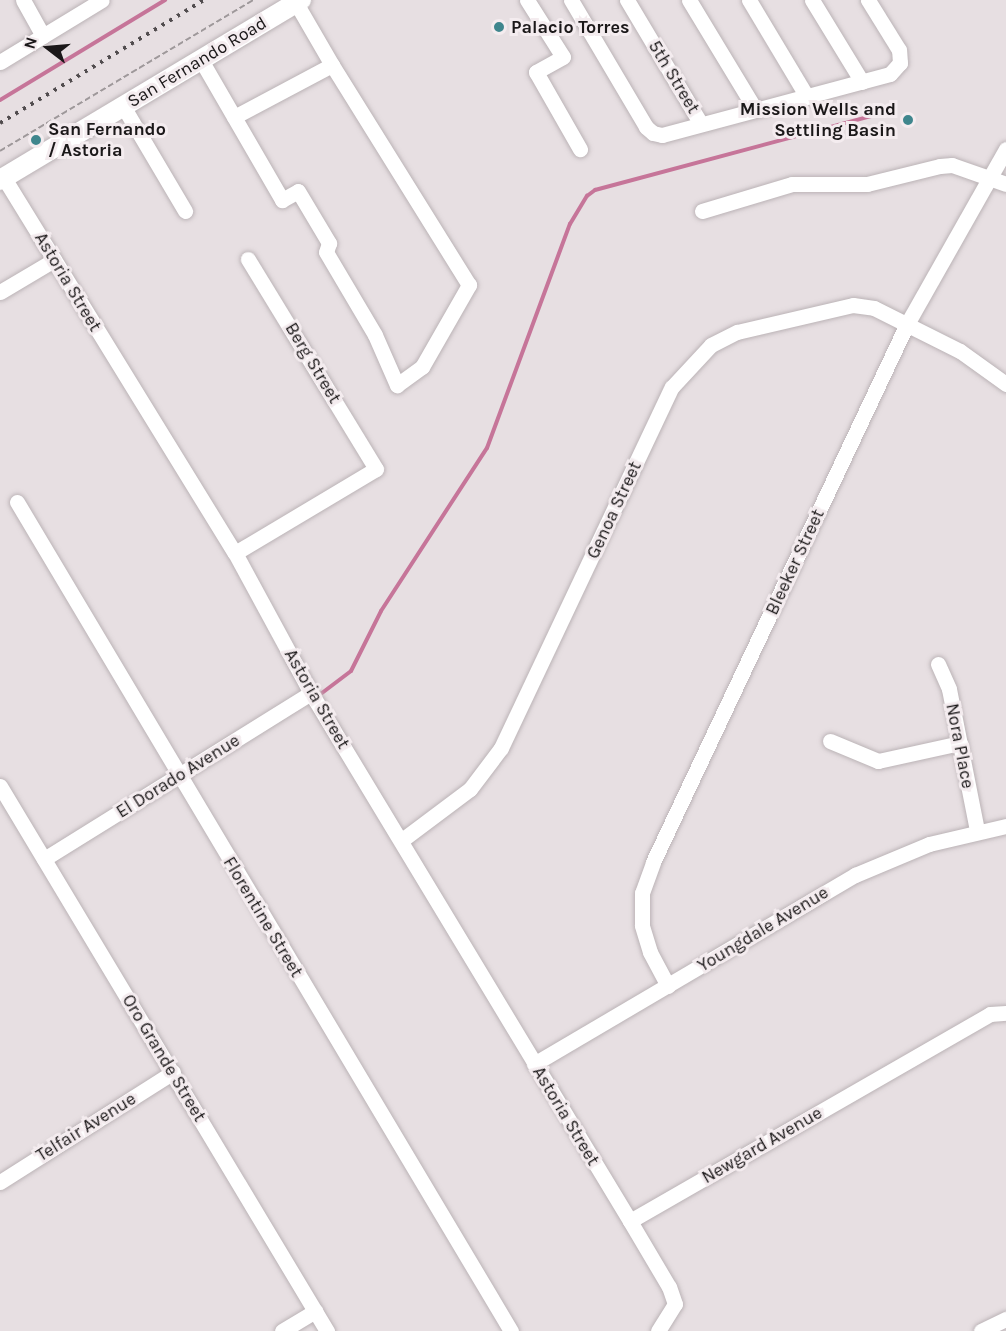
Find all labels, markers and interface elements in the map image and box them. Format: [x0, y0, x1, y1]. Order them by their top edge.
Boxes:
street label: San Fernando Road [124, 12, 270, 112]
place label: Palacio Torres [511, 16, 629, 38]
north arrow [18, 18, 78, 78]
marker: Palacio Torres [492, 20, 506, 34]
text: N [19, 35, 41, 51]
street label: 5th Street [644, 37, 704, 117]
place label: Mission Wells and Settling Basin [740, 99, 896, 142]
marker: Mission Wells and Settling Basin [901, 113, 915, 127]
place label: San Fernando / Astoria [48, 119, 166, 162]
marker: San Fernando / Astoria [29, 133, 43, 147]
street label: Astoria Street [30, 228, 106, 336]
street label: Berg Street [280, 319, 346, 407]
street label: Genoa Street [582, 458, 646, 562]
street label: Bleeker Street [761, 506, 829, 618]
street label: Astoria Street [280, 645, 354, 753]
street label: Nora Place [941, 702, 979, 790]
street label: El Dorado Avenue [112, 729, 244, 823]
street label: Florentine Street [219, 853, 307, 981]
street label: Youngdale Avenue [694, 881, 832, 977]
street label: Oro Grande Street [117, 990, 211, 1126]
street label: Astoria Street [528, 1062, 604, 1170]
street label: Telfair Avenue [32, 1088, 140, 1166]
street label: Newgard Avenue [698, 1102, 826, 1188]

